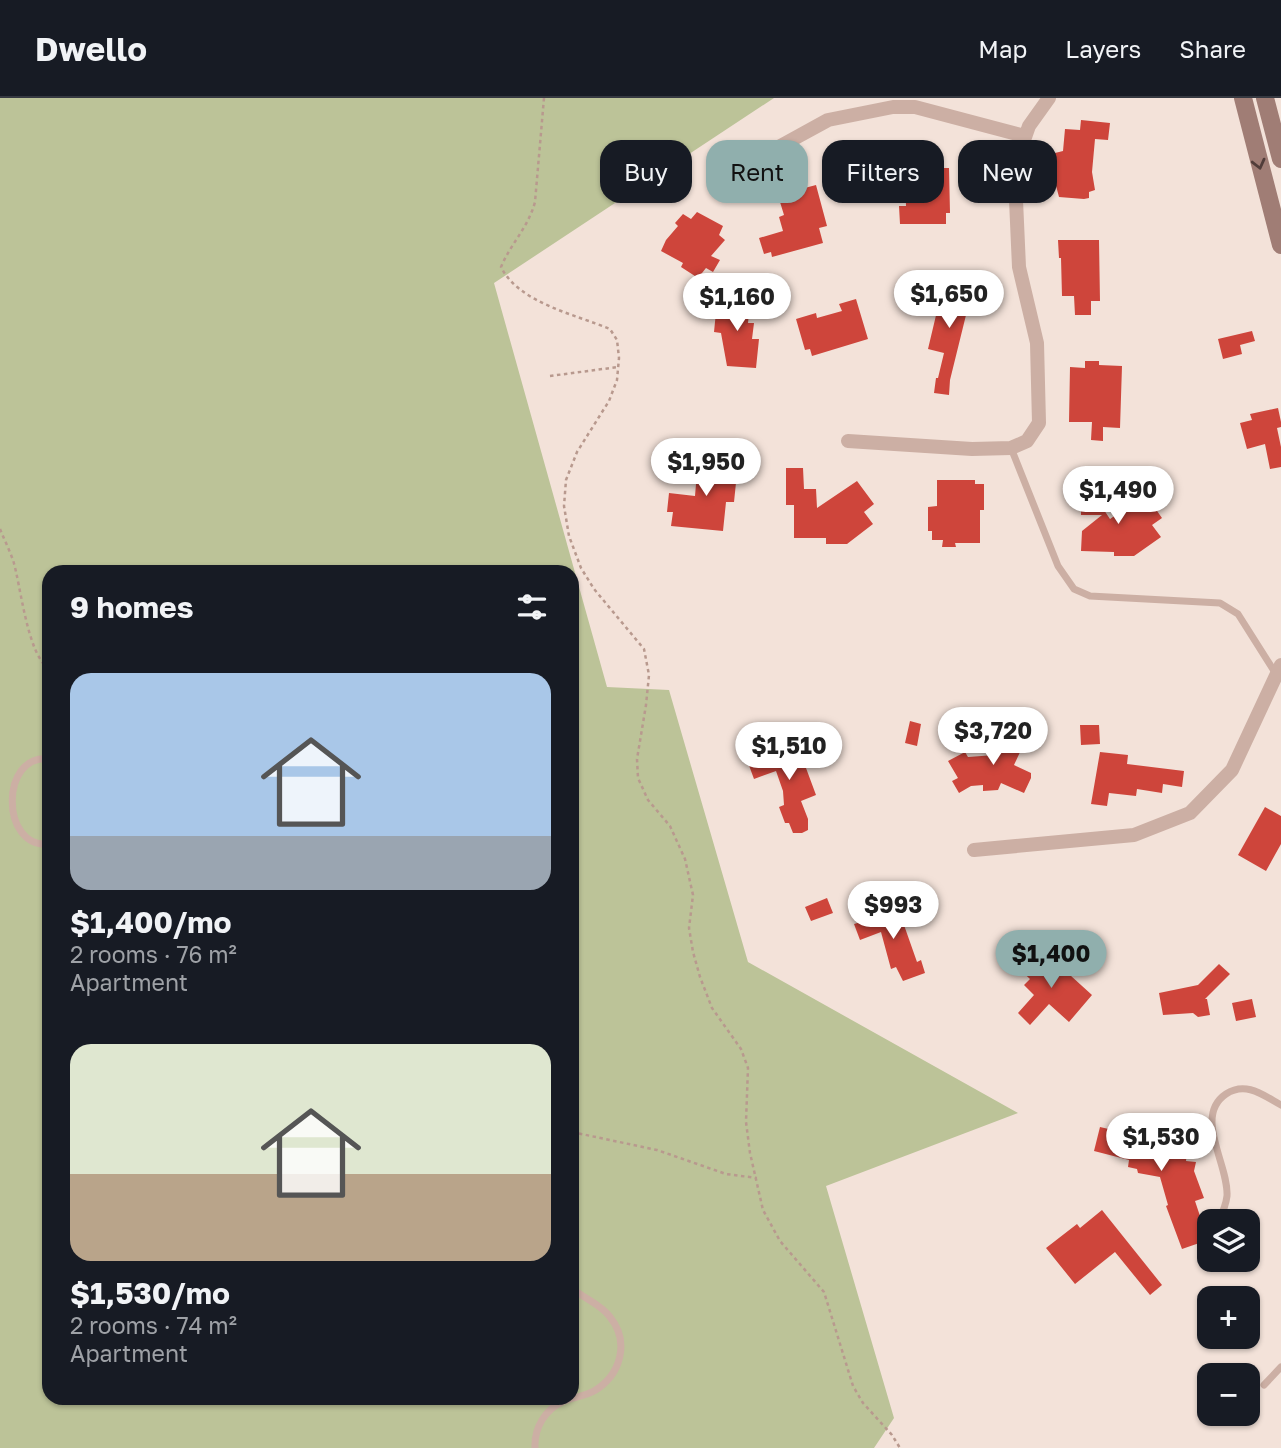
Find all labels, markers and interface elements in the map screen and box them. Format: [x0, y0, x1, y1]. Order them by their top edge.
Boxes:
text: Dwello [35, 29, 147, 68]
text: Map [978, 34, 1027, 63]
text: Layers [1065, 34, 1141, 63]
text: Share [1179, 34, 1246, 63]
chip: Buy [600, 140, 692, 203]
chip: Rent [706, 140, 808, 203]
chip: Filters [822, 140, 944, 203]
chip: New [958, 140, 1057, 203]
one-way arrow [1251, 158, 1265, 170]
pin: $1,650 [892, 271, 1006, 330]
pin: $1,160 [680, 274, 794, 333]
text: $1,650 [910, 279, 988, 307]
text: $1,160 [699, 282, 775, 310]
pin: $1,950 [649, 438, 763, 498]
text: $1,950 [667, 447, 745, 475]
pin: $1,490 [1061, 466, 1175, 526]
text: $1,490 [1079, 475, 1157, 503]
icon: filters [513, 588, 551, 626]
text: 9 homes [70, 589, 193, 625]
pin: $3,720 [936, 708, 1050, 767]
text: $3,720 [954, 716, 1032, 744]
icon: home [248, 719, 374, 845]
pin: $1,510 [732, 722, 846, 782]
text: $1,510 [751, 731, 827, 759]
pin: $993 [852, 882, 934, 941]
text: $993 [864, 890, 922, 918]
text: $1,400/mo [70, 904, 232, 940]
pin: $1,400 [994, 930, 1108, 990]
text: $1,400 [1012, 939, 1090, 967]
text: 2 rooms · 76 m² [70, 940, 237, 968]
text: Apartment [70, 968, 188, 996]
icon: home [248, 1090, 374, 1216]
pin: $1,530 [1104, 1114, 1218, 1173]
text: $1,530 [1122, 1122, 1200, 1150]
map controls [1197, 1209, 1260, 1426]
button: layers [1197, 1209, 1260, 1272]
text: $1,530/mo [70, 1275, 230, 1311]
button: + [1197, 1286, 1260, 1349]
text: 2 rooms · 74 m² [70, 1311, 237, 1339]
text: Apartment [70, 1339, 188, 1367]
button: − [1197, 1363, 1260, 1426]

